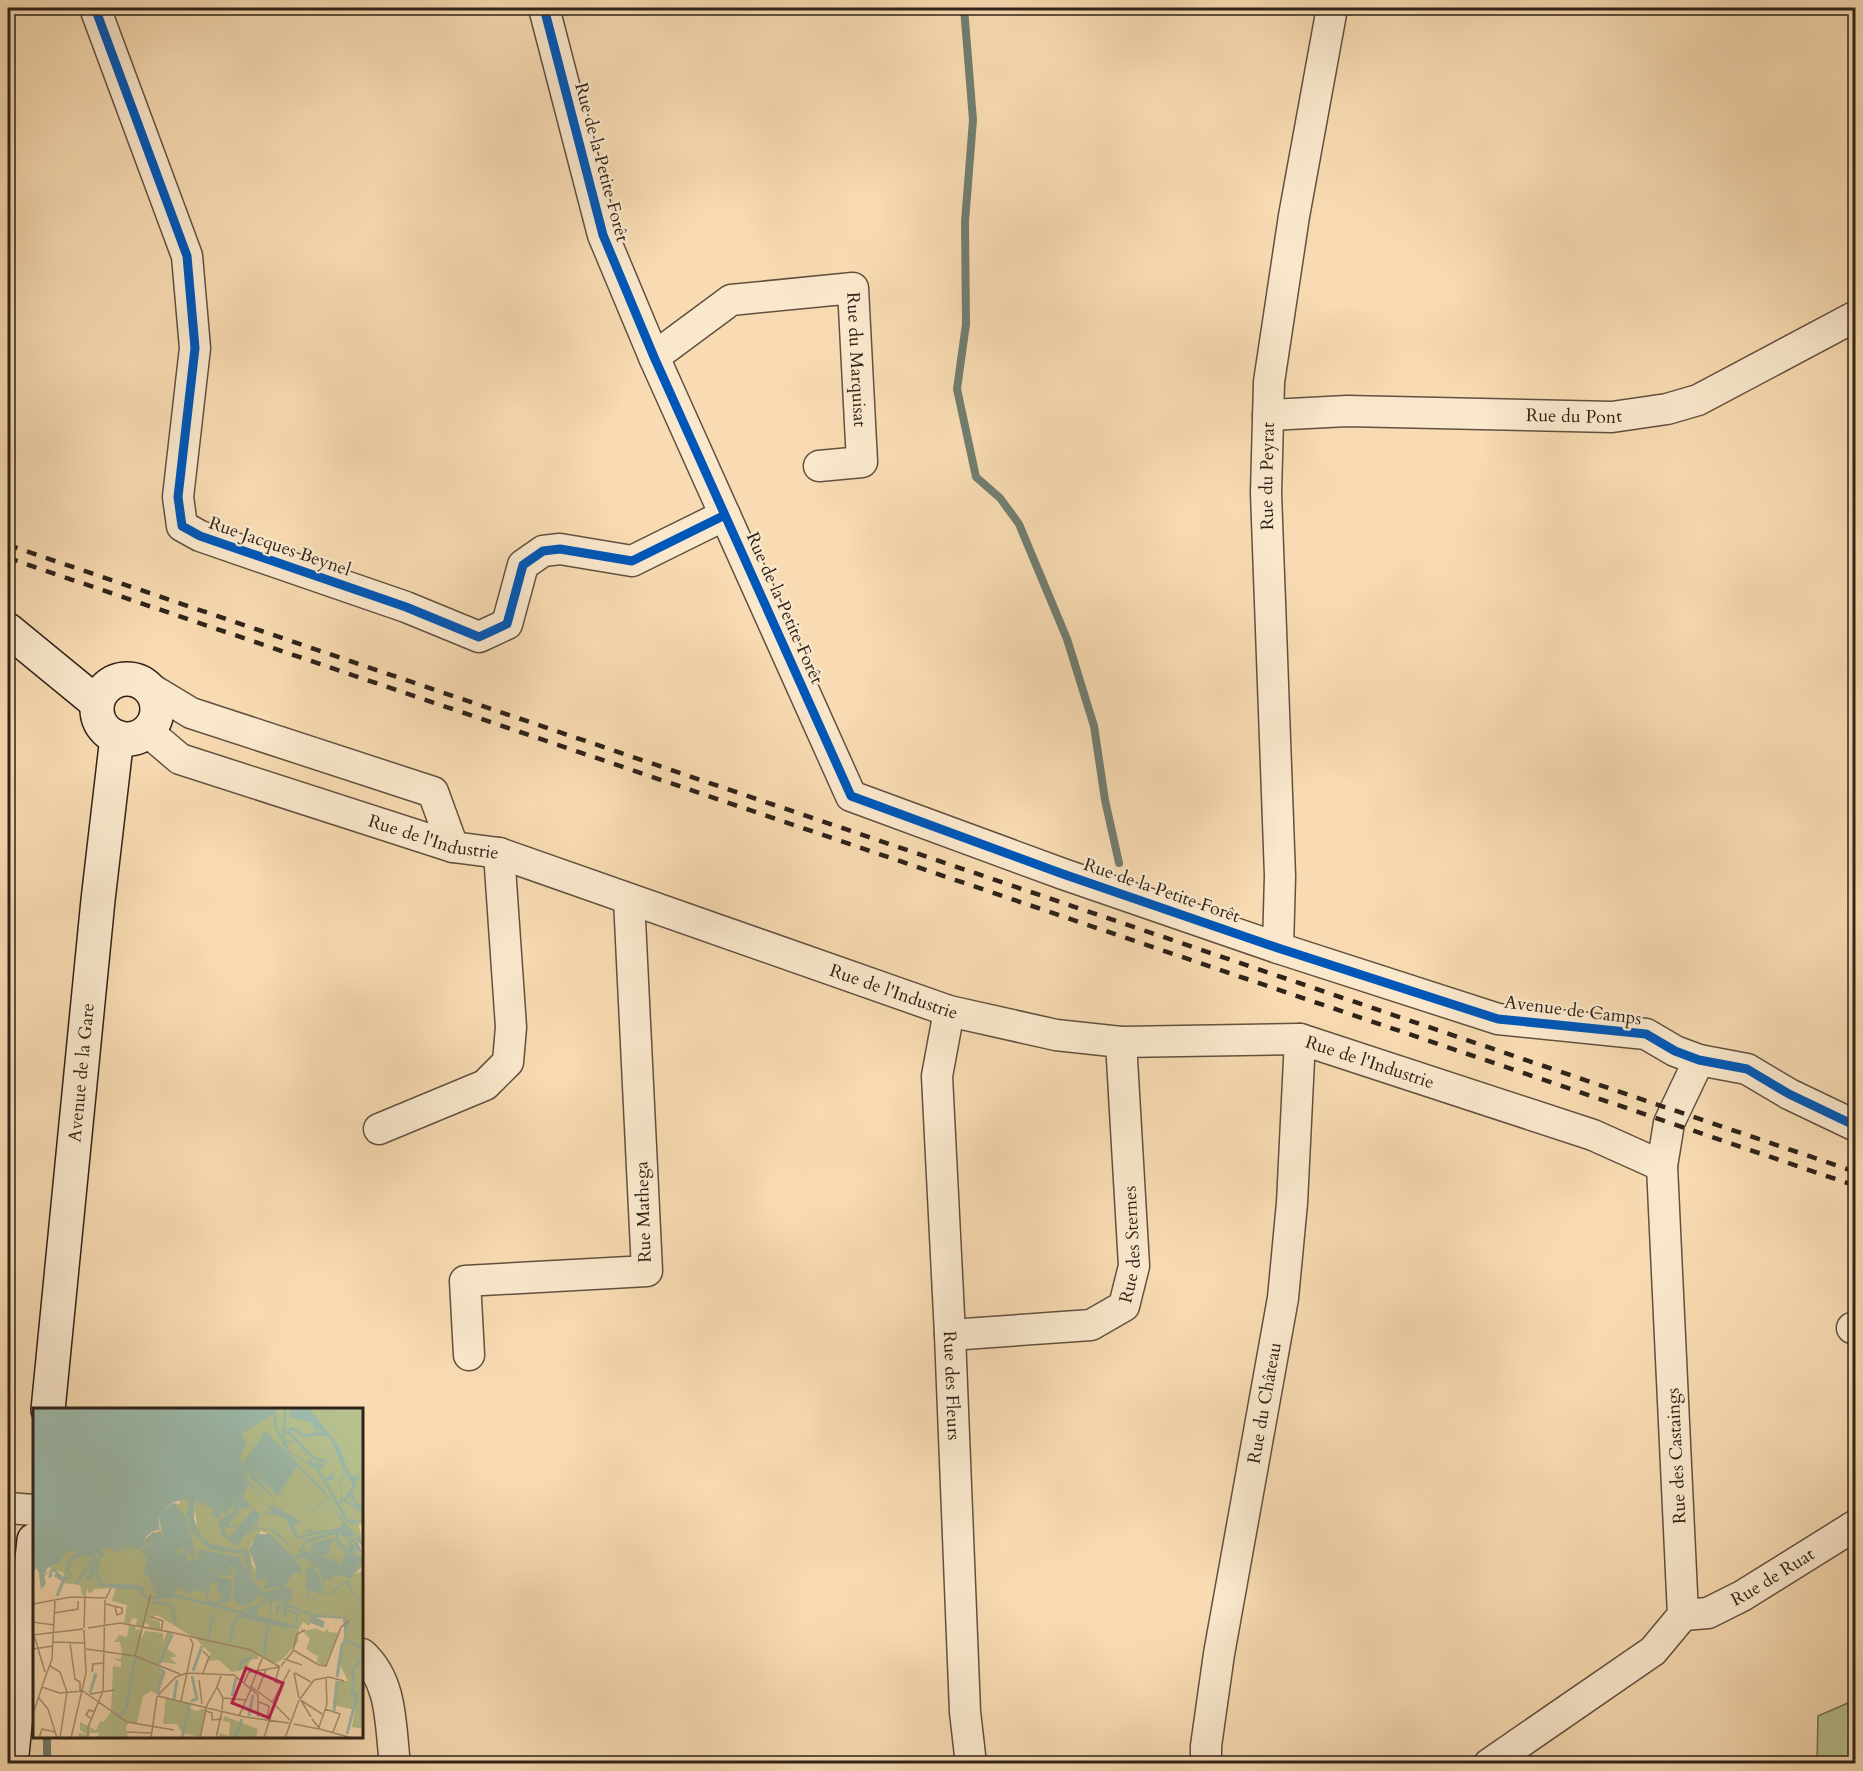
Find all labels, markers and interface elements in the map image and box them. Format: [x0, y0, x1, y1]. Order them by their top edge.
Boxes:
street label: Rue de la Petite Forêt [568, 80, 635, 245]
street label: Rue du Marquisat [840, 291, 872, 428]
street label: Rue du Pont [1526, 403, 1624, 430]
street label: Rue du Peyrat [1254, 422, 1281, 531]
street label: Rue Jacques Beynel [205, 510, 355, 583]
street label: Rue de la Petite Forêt [740, 528, 829, 688]
street label: Rue de l'Industrie [365, 809, 500, 866]
street label: Rue de la Petite Forêt [1080, 852, 1244, 929]
street label: Rue de l'Industrie [826, 958, 960, 1026]
street label: Avenue de Camps [1503, 990, 1643, 1031]
street label: Avenue de la Gare [62, 1002, 101, 1144]
street label: Rue de l'Industrie [1302, 1030, 1437, 1095]
street label: Rue Mathega [629, 1161, 658, 1263]
street label: Rue des Sternes [1113, 1185, 1147, 1306]
street label: Rue des Fleurs [937, 1330, 966, 1441]
street label: Rue du Château [1241, 1340, 1288, 1466]
street label: Rue des Castaings [1660, 1387, 1693, 1525]
inset map [33, 1408, 363, 1738]
street label: Rue de Ruat [1727, 1542, 1819, 1613]

